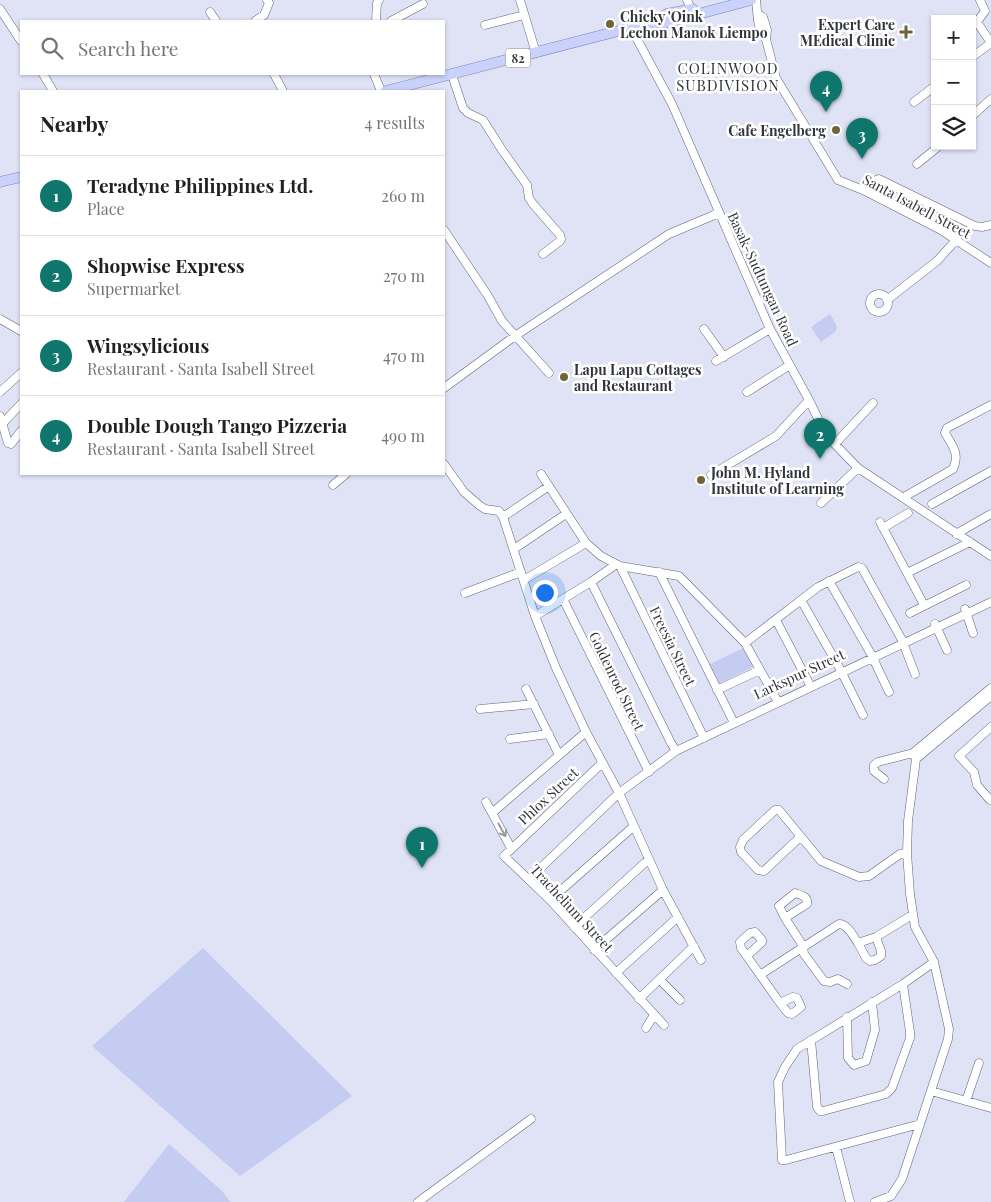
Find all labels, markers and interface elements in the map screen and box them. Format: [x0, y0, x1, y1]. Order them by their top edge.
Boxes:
place label: Chicky 'Oink Lechon Manok Liempo [620, 7, 768, 42]
place label: Expert Care MEdical Clinic [800, 15, 895, 50]
map controls [931, 15, 976, 150]
button: + [931, 15, 976, 60]
marker: Chicky 'Oink Lechon Manok Liempo [604, 18, 616, 30]
search box [20, 20, 445, 75]
marker: Expert Care MEdical Clinic [899, 25, 913, 39]
icon: search [38, 34, 66, 62]
text: Search here [78, 35, 178, 61]
road number: 82 [506, 48, 530, 68]
district label: COLINWOOD SUBDIVISION [676, 58, 780, 95]
button: − [931, 60, 976, 105]
pin: 4 [810, 71, 842, 112]
button: layers [931, 105, 976, 150]
text: Nearby [40, 109, 109, 137]
text: 4 results [364, 112, 425, 133]
pin: 3 [846, 118, 878, 159]
place label: Cafe Engelberg [728, 121, 826, 140]
marker: Cafe Engelberg [830, 124, 842, 136]
street label: Santa Isabell Street [860, 169, 975, 243]
text: Teradyne Philippines Ltd. [87, 172, 313, 198]
text: 1 [53, 185, 59, 206]
text: 260 m [381, 185, 425, 206]
text: Place [87, 198, 125, 219]
street label: Basak-Sudtungan Road [724, 209, 802, 349]
text: Shopwise Express [87, 252, 245, 278]
text: 2 [52, 265, 60, 286]
text: 270 m [383, 265, 425, 286]
text: Supermarket [87, 278, 181, 299]
text: Wingsylicious [87, 332, 209, 358]
text: 3 [52, 345, 60, 366]
text: 470 m [383, 345, 425, 366]
text: Restaurant · Santa Isabell Street [87, 358, 315, 379]
place label: Lapu Lapu Cottages and Restaurant [574, 360, 701, 395]
marker: Lapu Lapu Cottages and Restaurant [558, 371, 570, 383]
text: Double Dough Tango Pizzeria [87, 412, 347, 438]
pin: 2 [804, 418, 836, 459]
text: 4 [52, 425, 60, 446]
text: 490 m [381, 425, 425, 446]
text: Restaurant · Santa Isabell Street [87, 438, 315, 459]
place label: John M. Hyland Institute of Learning [710, 463, 844, 498]
marker: John M. Hyland Institute of Learning [695, 474, 707, 486]
your location [532, 580, 558, 606]
street label: Freesia Street [646, 603, 701, 690]
street label: Goldenrod Street [585, 628, 650, 734]
street label: Larkspur Street [750, 644, 849, 703]
street label: Phlox Street [514, 763, 583, 829]
one-way arrow [497, 823, 507, 837]
pin: 1 [406, 827, 438, 868]
street label: Trachelium Street [526, 860, 618, 957]

